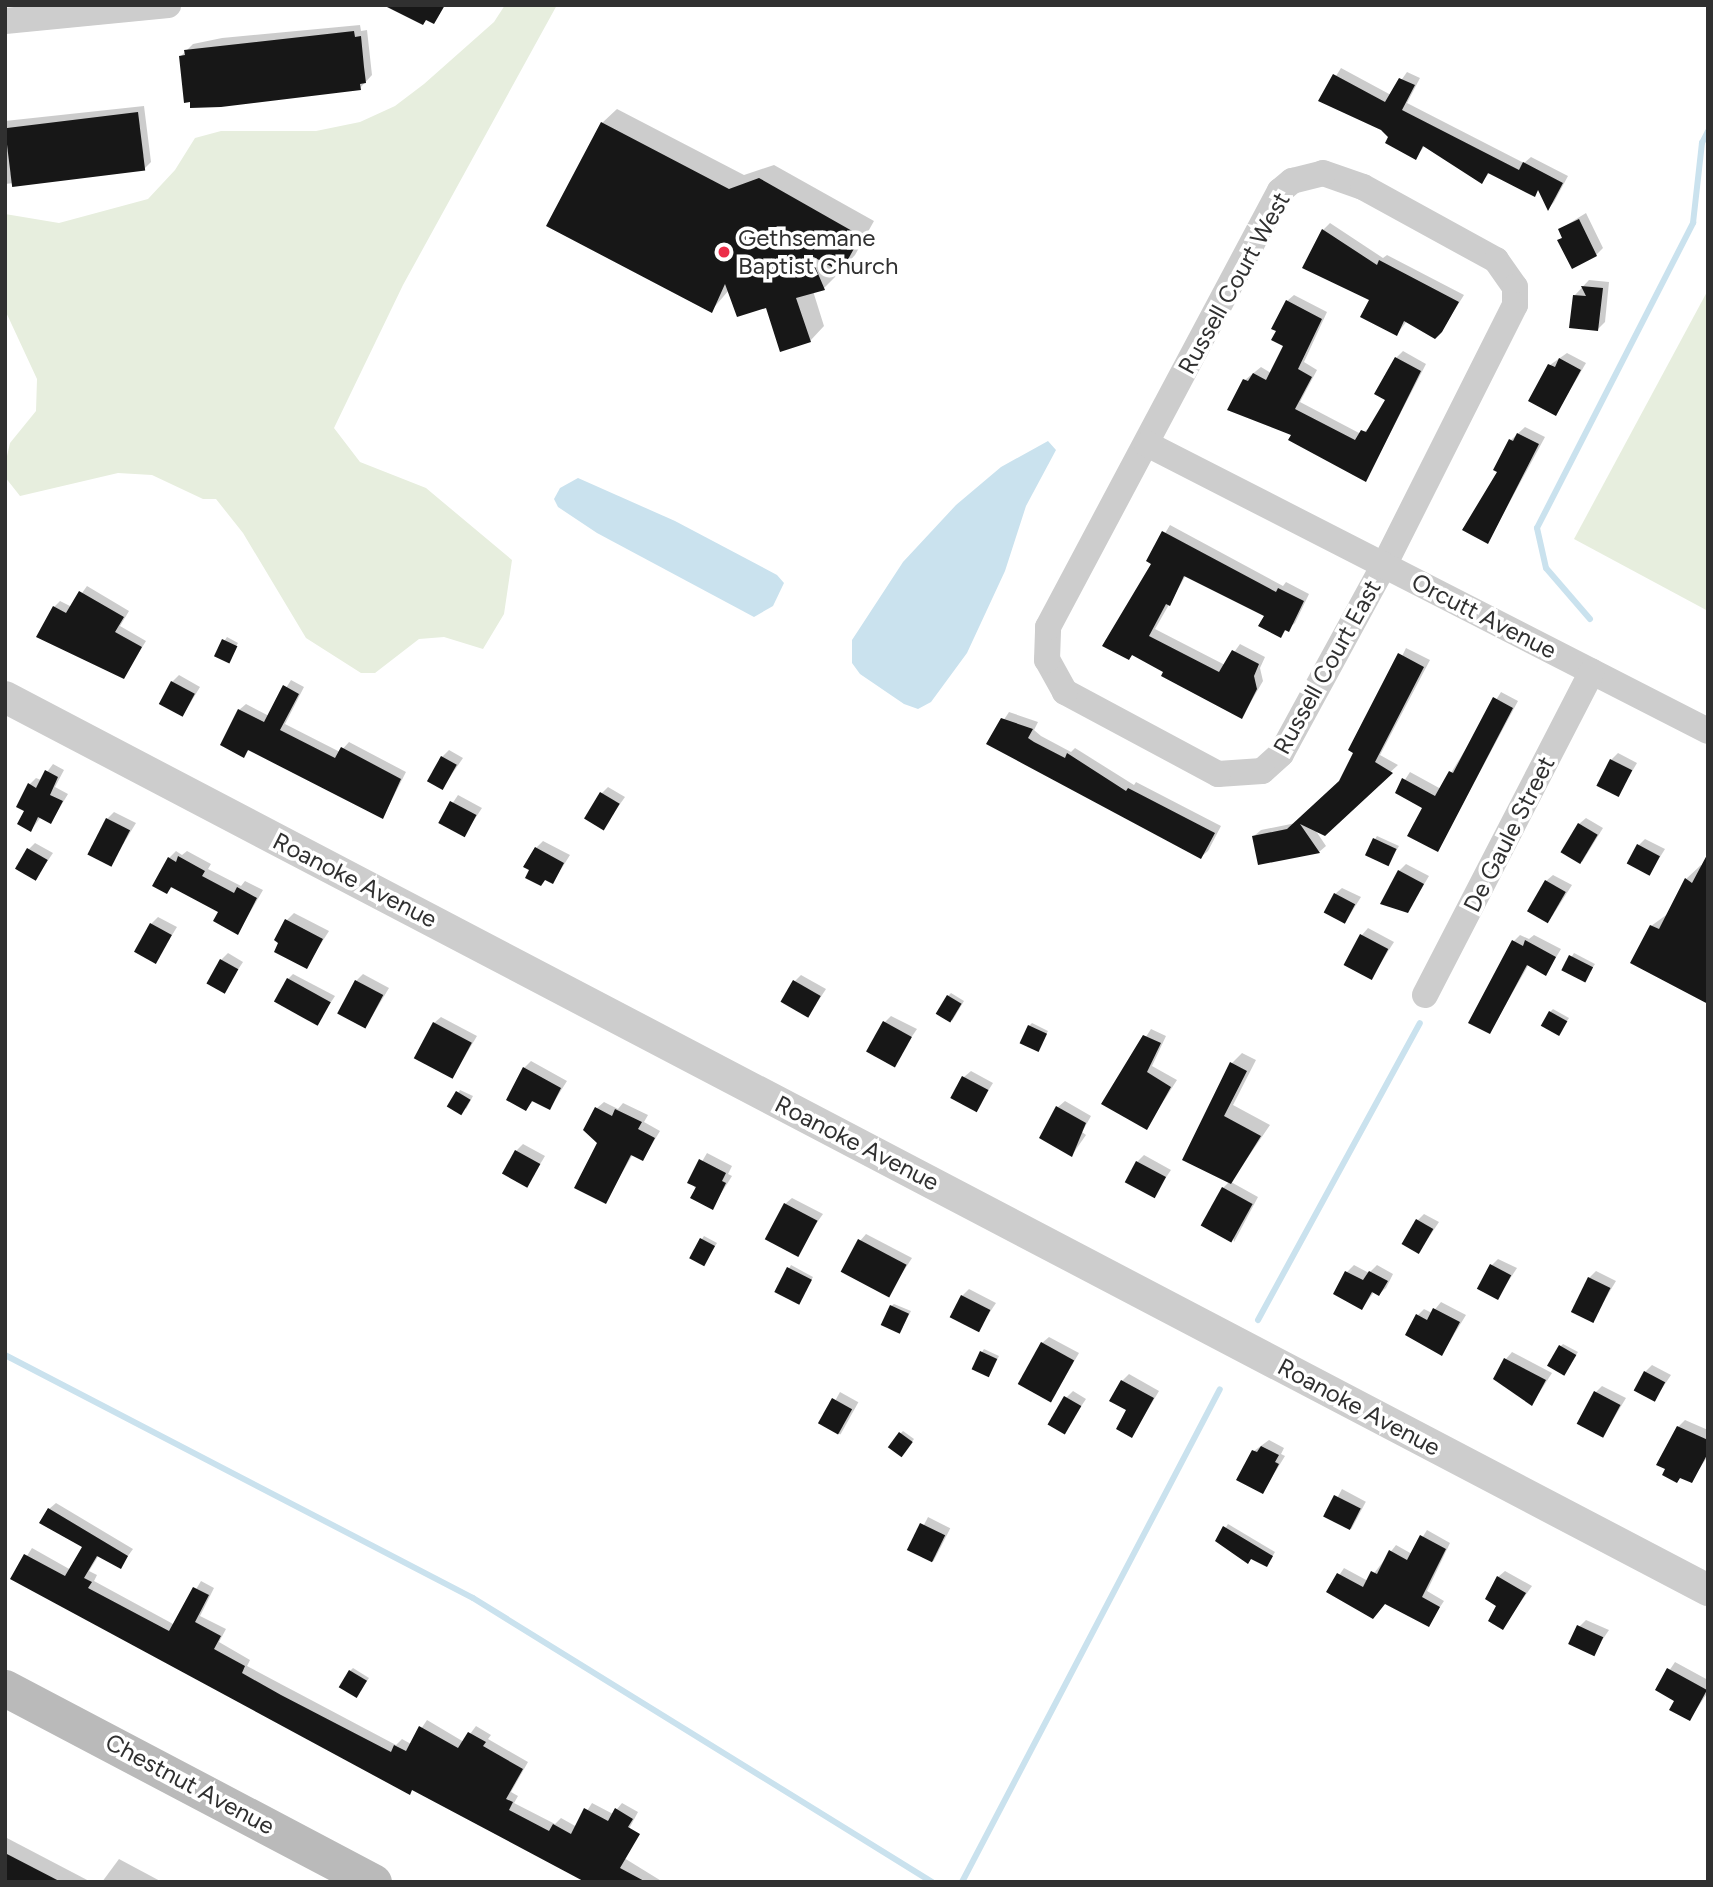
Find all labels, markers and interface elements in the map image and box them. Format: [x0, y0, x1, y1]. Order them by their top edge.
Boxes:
street label: Russell Court West [1172, 187, 1296, 379]
place label: Gethsemane Baptist Church [738, 224, 898, 280]
marker: Gethsemane Baptist Church [716, 244, 732, 260]
street label: Orcutt Avenue [1407, 567, 1561, 665]
street label: Russell Court East [1267, 575, 1387, 759]
street label: De Gaule Street [1457, 751, 1561, 917]
street label: Roanoke Avenue [268, 826, 442, 934]
street label: Roanoke Avenue [770, 1089, 944, 1197]
street label: Roanoke Avenue [1273, 1352, 1445, 1462]
street label: Chestnut Avenue [101, 1727, 279, 1841]

